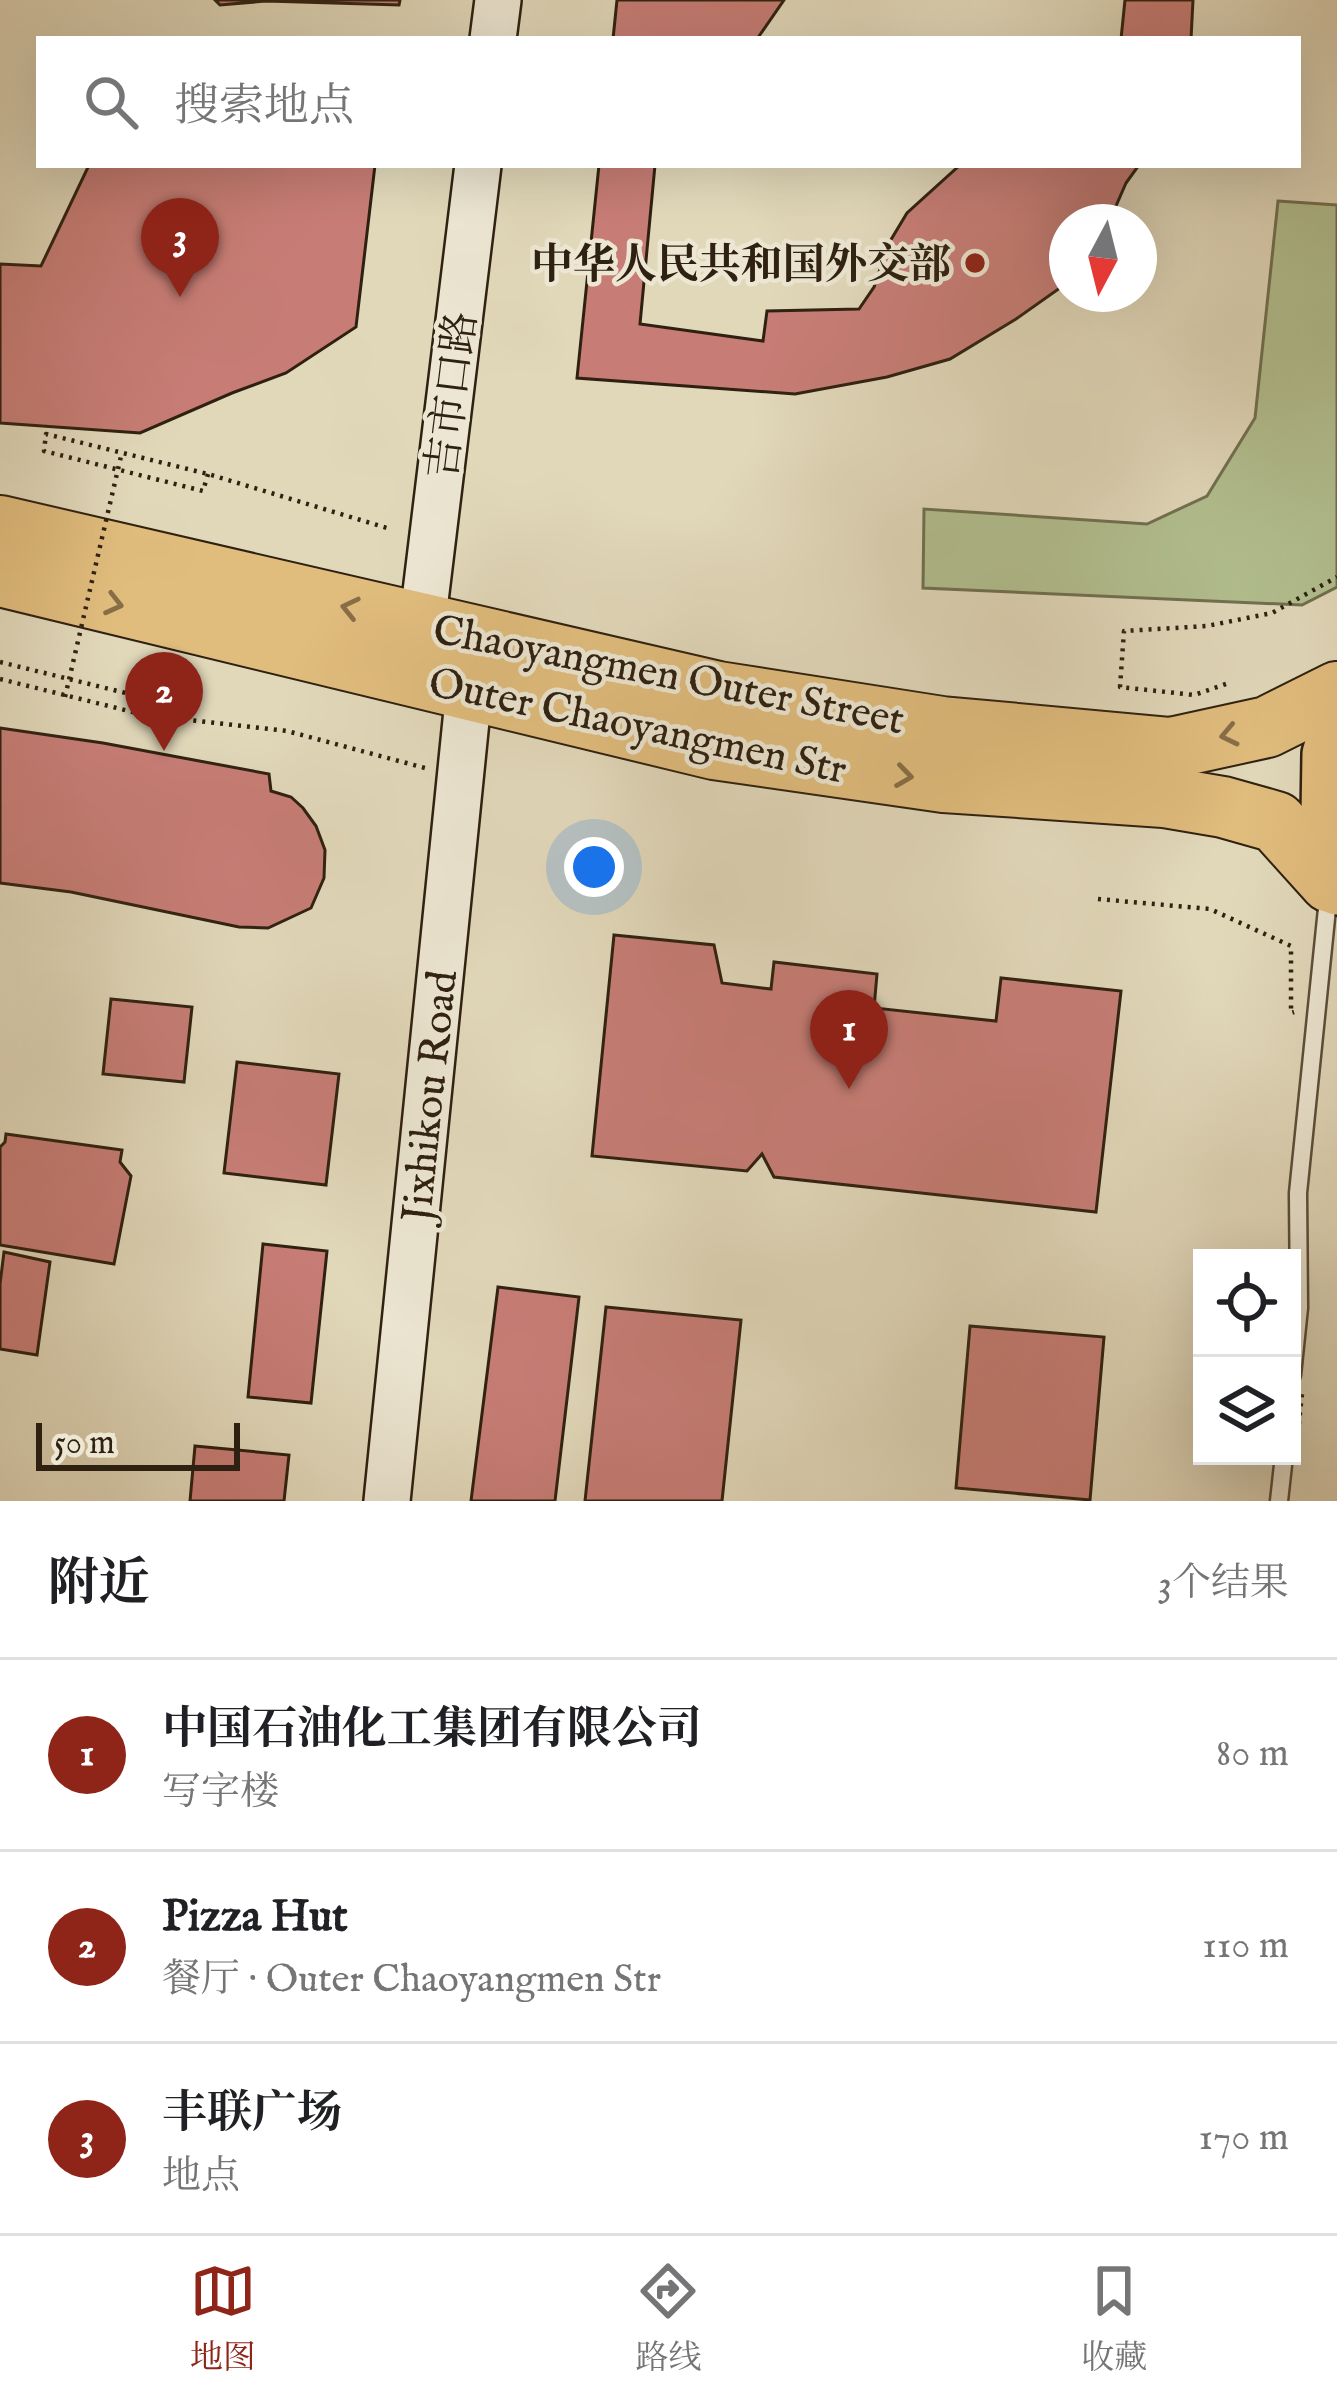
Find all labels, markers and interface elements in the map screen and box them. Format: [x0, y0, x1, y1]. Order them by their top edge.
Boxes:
search box [36, 36, 1301, 168]
icon: search [78, 69, 144, 135]
text: 搜索地点 [174, 79, 354, 136]
pin: 3 [141, 198, 219, 297]
north arrow [1049, 204, 1157, 312]
place label: 中华人民共和国外交部 [531, 240, 951, 293]
marker: 中华人民共和国外交部 [962, 250, 988, 276]
street label: 吉市口路 [417, 309, 490, 482]
one-way arrow [103, 590, 123, 615]
one-way arrow [340, 597, 360, 622]
street label: Chaoyangmen Outer Street [428, 605, 908, 748]
pin: 2 [125, 652, 203, 751]
street label: Outer Chaoyangmen Str [424, 657, 851, 798]
one-way arrow [1220, 722, 1240, 747]
one-way arrow [894, 763, 914, 788]
your location [564, 837, 624, 897]
street label: Jixhikou Road [392, 967, 471, 1229]
pin: 1 [810, 990, 888, 1089]
map controls [1193, 1249, 1301, 1465]
button: locate [1193, 1249, 1301, 1357]
button: layers [1193, 1357, 1301, 1465]
scale bar [36, 1417, 240, 1470]
text: 50 m [54, 1423, 115, 1465]
text: 附近 [48, 1553, 150, 1618]
text: 3个结果 [1157, 1560, 1289, 1609]
text: 中国石油化工集团有限公司 [162, 1702, 702, 1759]
text: 1 [80, 1730, 94, 1779]
text: 80 m [1216, 1730, 1289, 1779]
text: 写字楼 [162, 1769, 279, 1818]
text: Pizza Hut [162, 1889, 348, 1946]
text: 2 [78, 1922, 96, 1971]
text: 110 m [1202, 1922, 1289, 1971]
text: 餐厅 · Outer Chaoyangmen Str [162, 1956, 661, 2005]
text: 丰联广场 [162, 2086, 342, 2143]
text: 3 [80, 2114, 94, 2163]
text: 170 m [1198, 2114, 1289, 2163]
text: 地点 [162, 2153, 240, 2202]
tab: 地图 [190, 2258, 256, 2380]
tab: 路线 [635, 2258, 701, 2380]
tab: 收藏 [1081, 2258, 1147, 2380]

